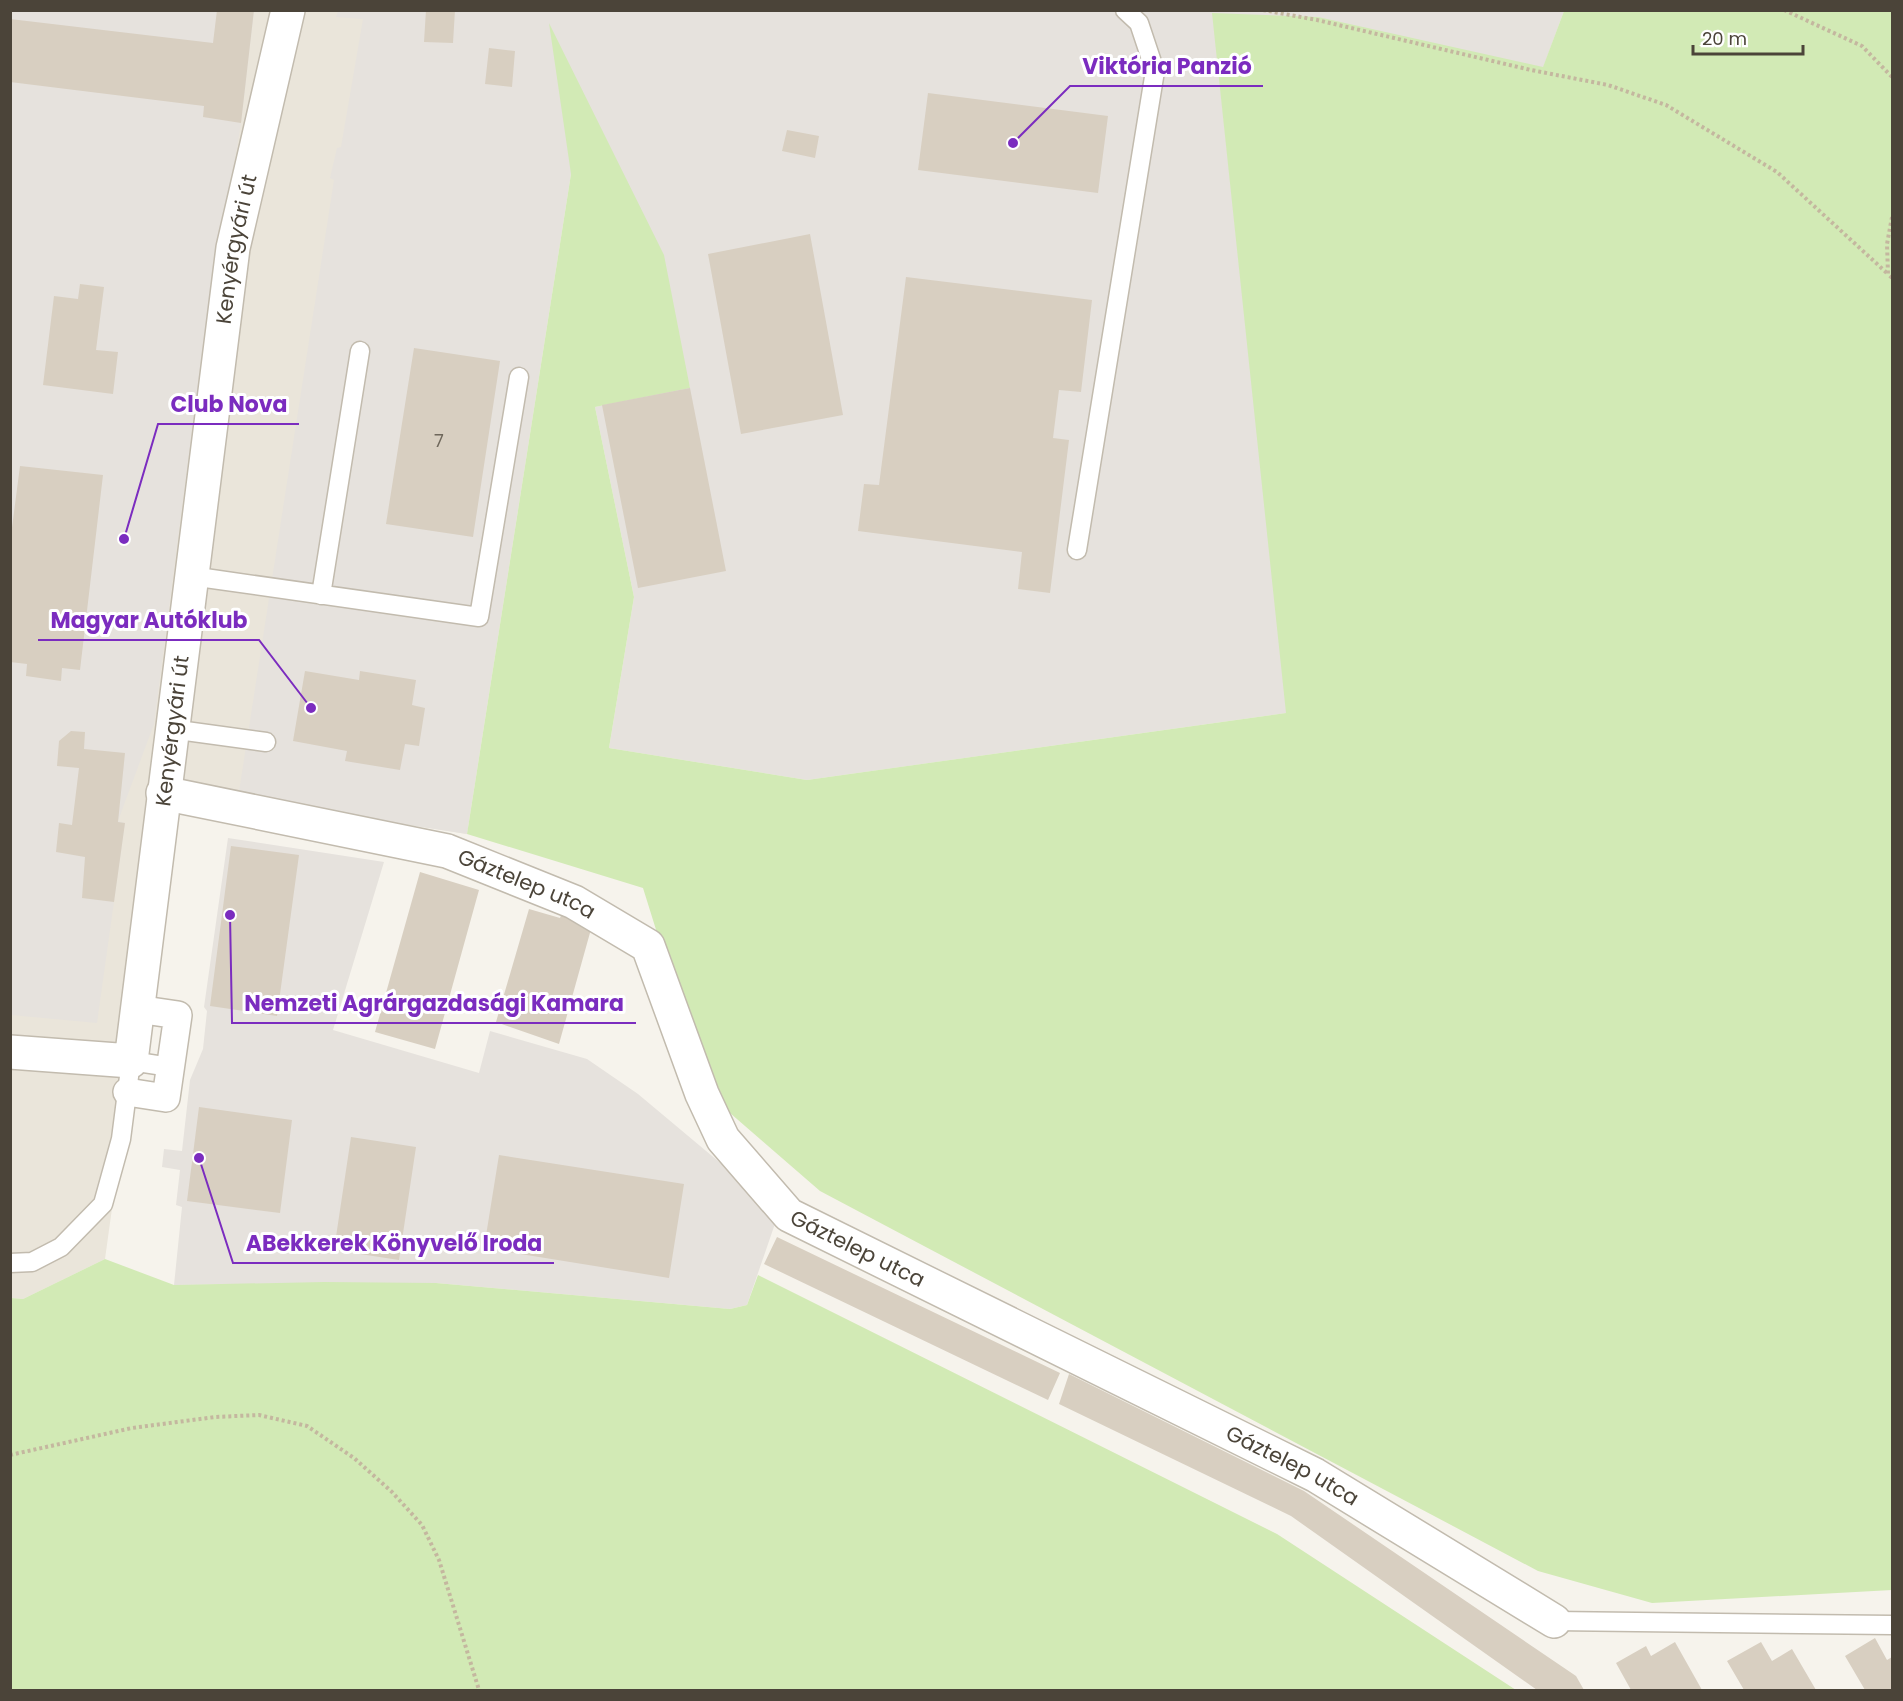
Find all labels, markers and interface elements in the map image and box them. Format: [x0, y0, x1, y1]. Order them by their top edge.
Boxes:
scale bar [1693, 18, 1802, 56]
text: 20 m [1702, 26, 1747, 51]
callout: Viktória Panzió [1070, 46, 1263, 86]
text: Viktória Panzió [1082, 51, 1252, 82]
street label: Kenyérgyári út [209, 171, 264, 326]
callout: Club Nova [158, 384, 299, 424]
text: Club Nova [171, 389, 287, 420]
house number: 7 [434, 428, 444, 453]
callout: Magyar Autóklub [38, 600, 259, 640]
text: Magyar Autóklub [51, 605, 247, 636]
street label: Kenyérgyári út [148, 654, 196, 808]
street label: Gáztelep utca [454, 842, 601, 926]
callout: Nemzeti Agrárgazdasági Kamara [232, 983, 636, 1023]
text: Nemzeti Agrárgazdasági Kamara [244, 988, 624, 1019]
street label: Gáztelep utca [785, 1203, 930, 1294]
callout: ABekkerek Könyvelő Iroda [233, 1223, 554, 1263]
text: ABekkerek Könyvelő Iroda [246, 1228, 542, 1259]
street label: Gáztelep utca [1221, 1418, 1365, 1512]

